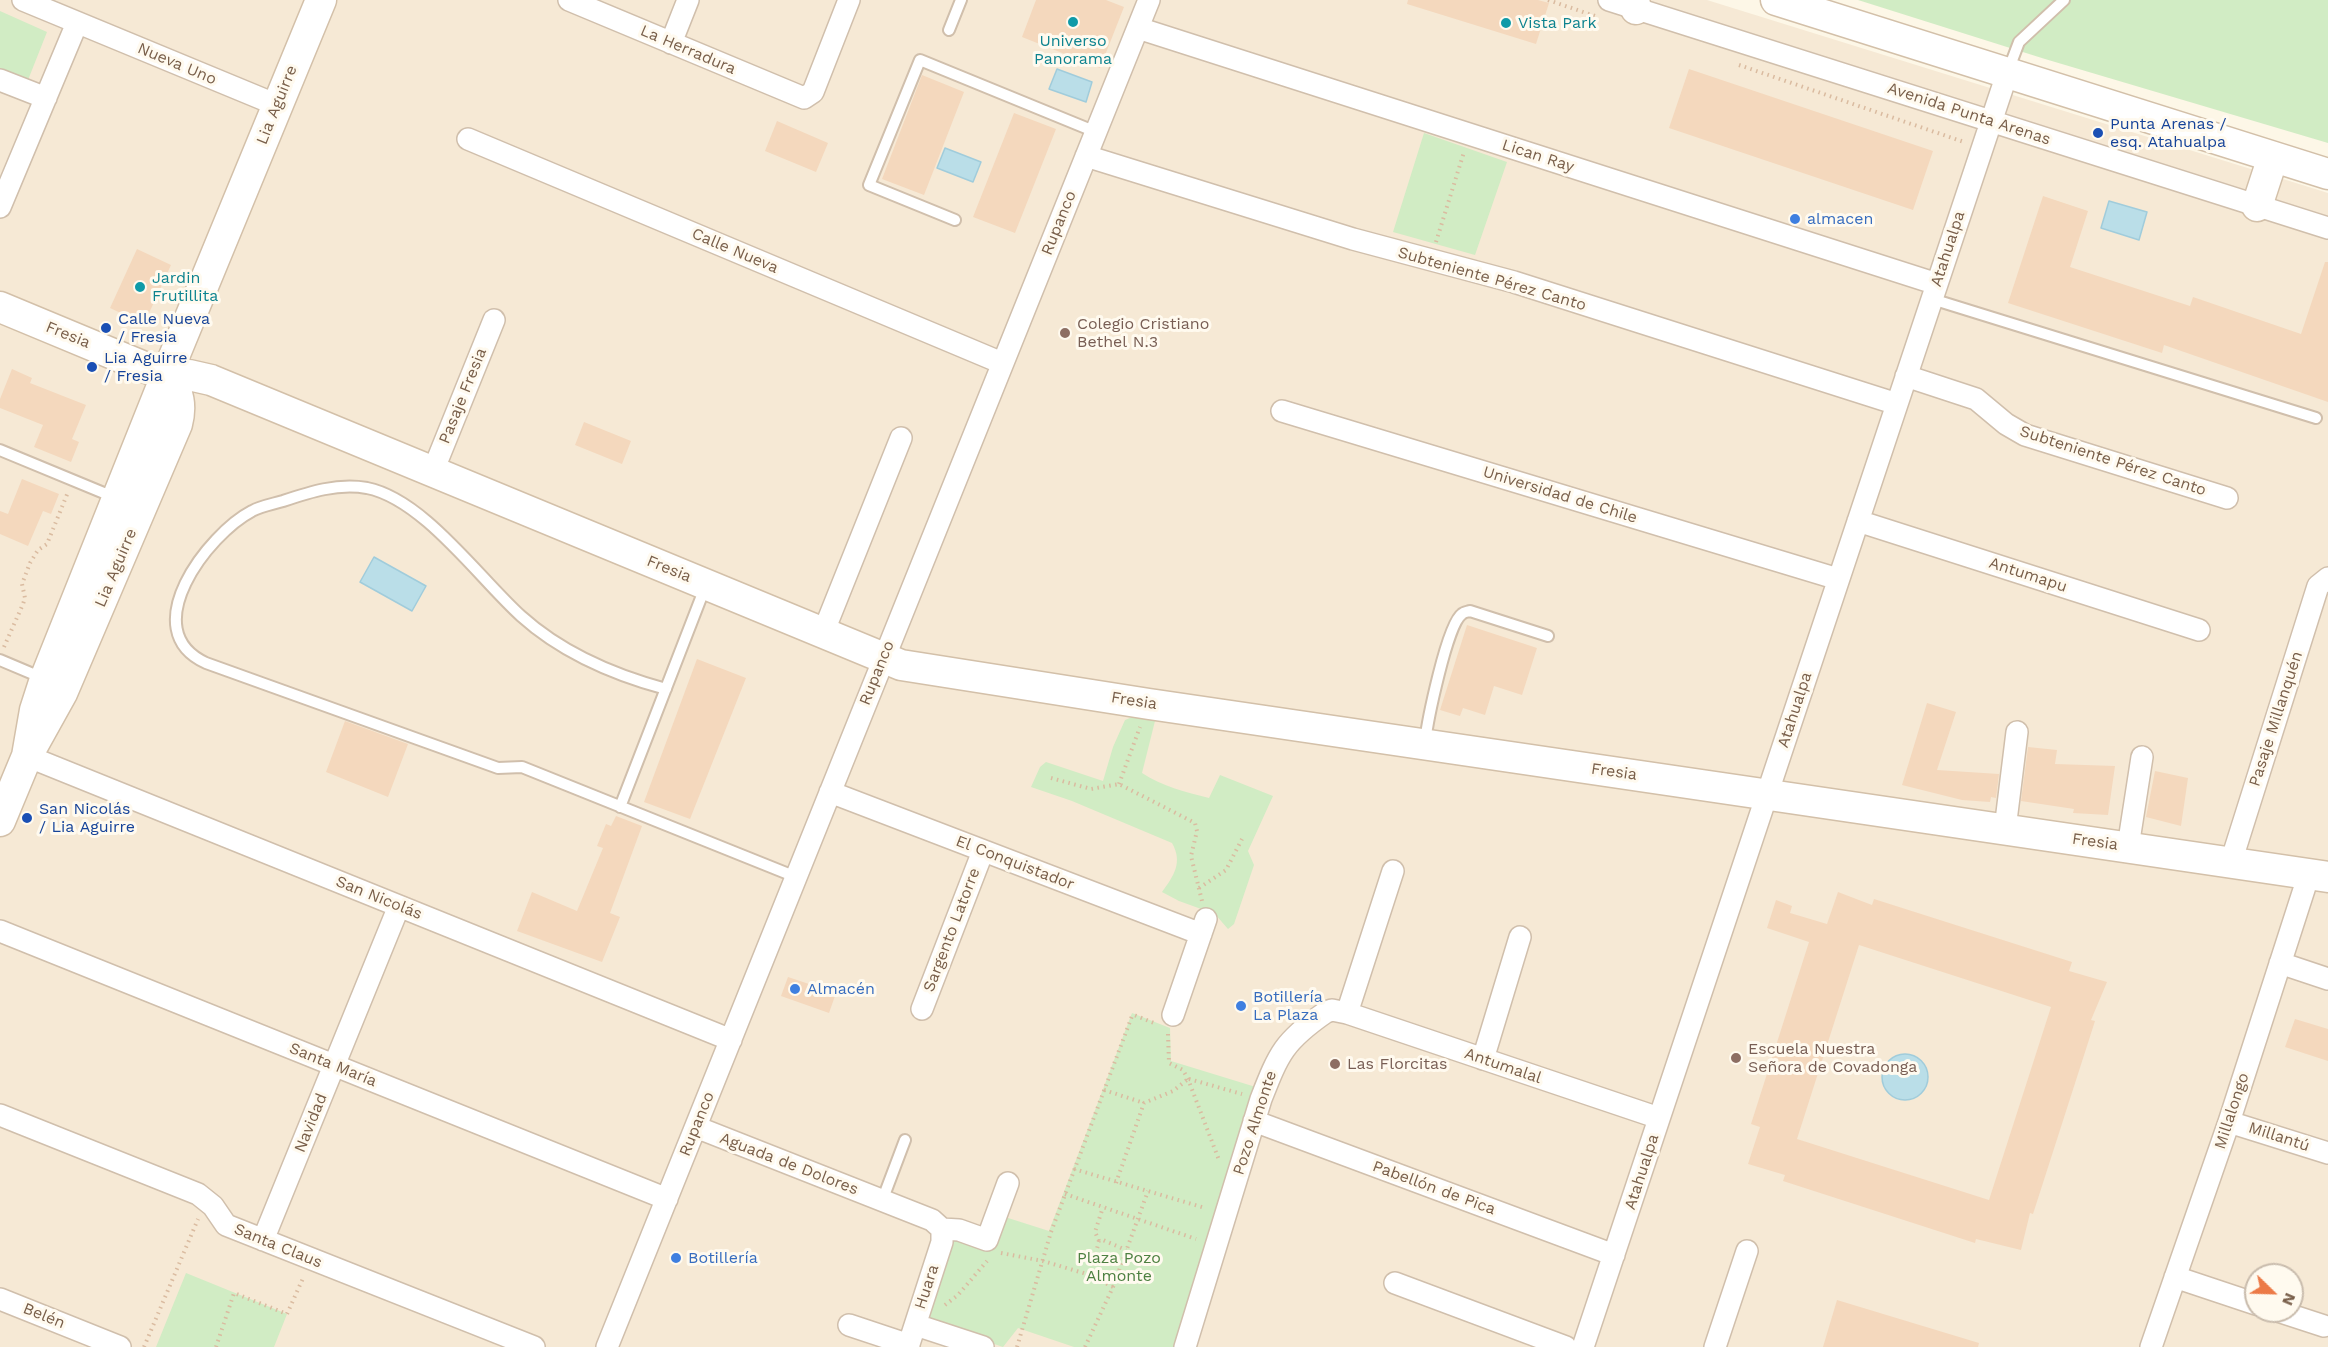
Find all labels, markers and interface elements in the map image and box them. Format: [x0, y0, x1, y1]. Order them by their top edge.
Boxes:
place label: Vista Park [1518, 13, 1597, 33]
marker: Universo Panorama [1066, 15, 1080, 29]
marker: Vista Park [1499, 16, 1513, 30]
street label: La Herradura [637, 21, 739, 79]
place label: Universo Panorama [1034, 31, 1112, 69]
street label: Nueva Uno [135, 39, 219, 89]
street label: Lia Aguirre [252, 63, 302, 147]
street label: Avenida Punta Arenas [1885, 79, 2053, 149]
place label: Punta Arenas / esq. Atahualpa [2110, 114, 2227, 152]
marker: Punta Arenas / esq. Atahualpa [2091, 126, 2105, 140]
street label: Lican Ray [1500, 135, 1576, 177]
street label: Rupanco [1037, 188, 1081, 258]
place label: almacen [1807, 209, 1873, 229]
street label: Atahualpa [1927, 209, 1969, 289]
marker: almacen [1788, 212, 1802, 226]
street label: Calle Nueva [689, 224, 781, 278]
street label: Subteniente Pérez Canto [1396, 243, 1588, 315]
place label: Jardin Frutillita [152, 268, 218, 306]
marker: Jardin Frutillita [133, 280, 147, 294]
place label: Calle Nueva / Fresia [118, 309, 210, 347]
place label: Colegio Cristiano Bethel N.3 [1077, 314, 1209, 352]
street label: Fresia [43, 317, 93, 353]
marker: Calle Nueva / Fresia [99, 321, 113, 335]
marker: Colegio Cristiano Bethel N.3 [1058, 326, 1072, 340]
street label: Pasaje Fresia [435, 345, 491, 447]
place label: Lia Aguirre / Fresia [104, 348, 188, 386]
marker: Lia Aguirre / Fresia [85, 360, 99, 374]
street label: Subteniente Pérez Canto [2017, 422, 2209, 500]
street label: Universidad de Chile [1480, 462, 1640, 528]
street label: Lia Aguirre [91, 526, 141, 610]
street label: Fresia [644, 551, 694, 587]
street label: Antumapu [1986, 553, 2070, 597]
street label: Rupanco [855, 638, 899, 708]
street label: Pasaje Millanquén [2245, 649, 2307, 789]
street label: Atahualpa [1774, 670, 1816, 750]
street label: Fresia [1110, 688, 1158, 714]
street label: Fresia [1590, 759, 1638, 785]
place label: San Nicolás / Lia Aguirre [39, 799, 135, 837]
marker: San Nicolás / Lia Aguirre [20, 811, 34, 825]
street label: Fresia [2071, 829, 2119, 855]
street label: El Conquistador [953, 832, 1077, 894]
street label: Sargento Latorre [920, 865, 984, 995]
street label: San Nicolás [333, 872, 425, 924]
place label: Almacén [807, 979, 875, 999]
marker: Almacén [788, 982, 802, 996]
place label: Botillería La Plaza [1253, 987, 1323, 1025]
marker: Botillería La Plaza [1234, 999, 1248, 1013]
street label: Santa María [286, 1039, 380, 1091]
place label: Escuela Nuestra Señora de Covadonga [1748, 1039, 1917, 1077]
street label: Antumalal [1462, 1044, 1544, 1088]
marker: Escuela Nuestra Señora de Covadonga [1729, 1051, 1743, 1065]
place label: Las Florcitas [1347, 1054, 1447, 1074]
marker: Las Florcitas [1328, 1057, 1342, 1071]
street label: Pozo Almonte [1229, 1068, 1281, 1178]
street label: Millalongo [2211, 1070, 2253, 1152]
street label: Rupanco [675, 1089, 719, 1159]
street label: Navidad [290, 1091, 332, 1155]
street label: Millantú [2246, 1118, 2312, 1156]
street label: Aguada de Dolores [717, 1129, 861, 1199]
street label: Atahualpa [1621, 1132, 1663, 1212]
street label: Pabellón de Pica [1370, 1157, 1498, 1219]
street label: Santa Claus [231, 1220, 325, 1272]
place label: Botillería [688, 1248, 758, 1268]
park label: Plaza Pozo Almonte [1077, 1248, 1161, 1286]
marker: Botillería [669, 1251, 683, 1265]
street label: Huara [911, 1262, 943, 1312]
north arrow [2244, 1263, 2304, 1323]
text: N [2278, 1290, 2300, 1309]
street label: Belén [20, 1299, 68, 1333]

